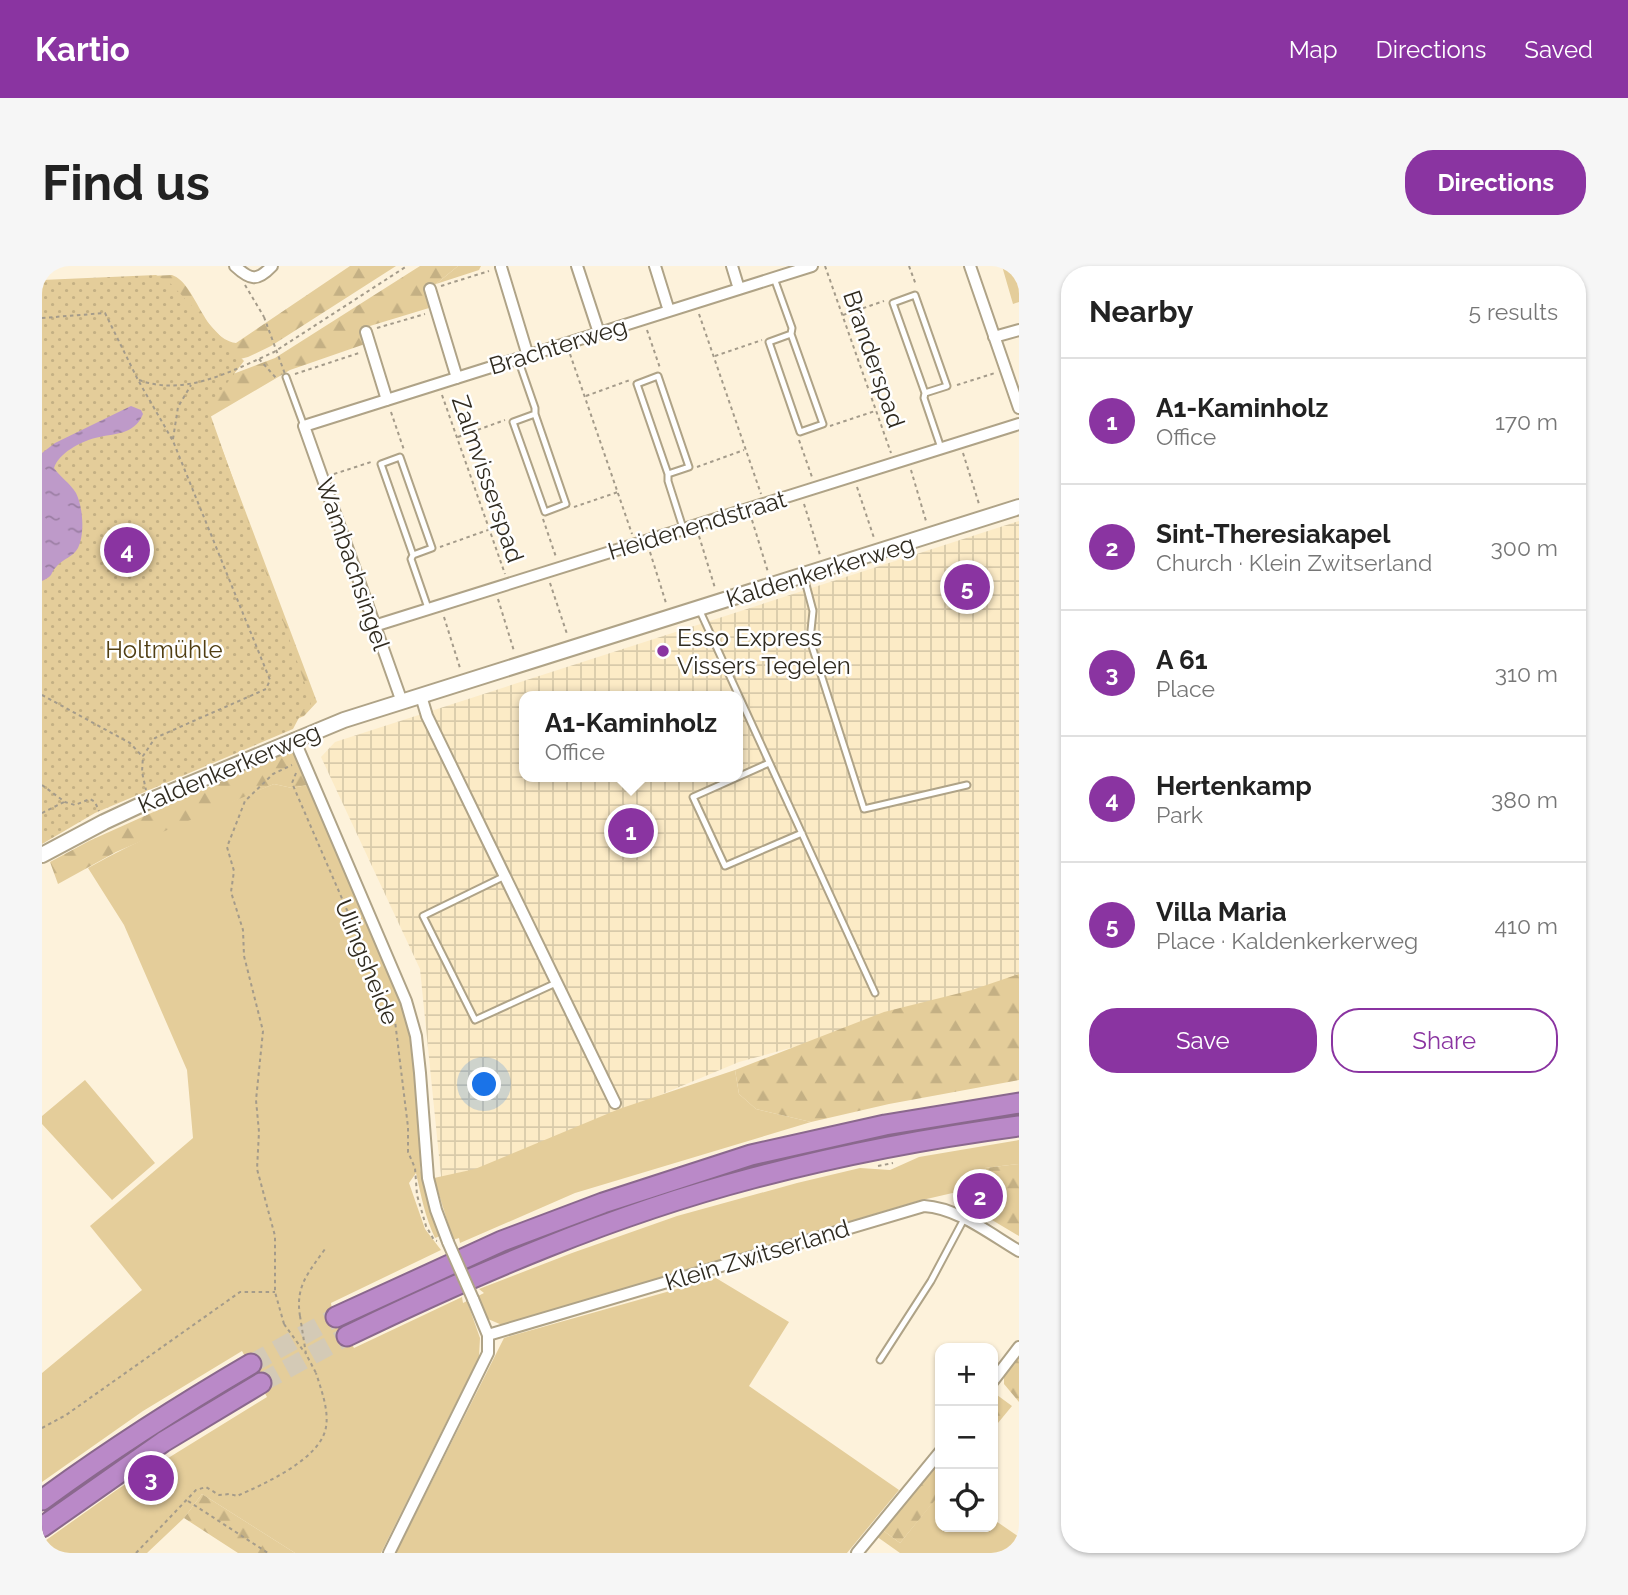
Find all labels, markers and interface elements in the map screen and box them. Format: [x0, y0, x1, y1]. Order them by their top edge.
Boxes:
text: Kartio [35, 30, 130, 69]
text: Map [1289, 35, 1338, 64]
text: Directions [1376, 35, 1486, 64]
text: Saved [1524, 35, 1593, 64]
button: Directions [1405, 150, 1586, 215]
text: Find us [42, 154, 210, 211]
street label: Branderspad [837, 287, 911, 431]
text: Nearby [1089, 294, 1193, 329]
text: 5 results [1469, 298, 1558, 325]
street label: Brachterweg [485, 311, 631, 381]
street label: Zalmvisserspad [446, 392, 530, 566]
text: A1-Kaminholz [1156, 393, 1328, 423]
text: 1 [1106, 408, 1118, 435]
text: 170 m [1495, 408, 1558, 435]
text: Office [1156, 423, 1216, 450]
street label: Wambachsingel [310, 474, 396, 654]
street label: Heidenendstraat [604, 484, 790, 566]
text: Sint-Theresiakapel [1156, 519, 1390, 549]
pin: 4 [104, 524, 150, 576]
street label: Kaldenkerkerweg [722, 529, 918, 613]
text: 2 [1106, 534, 1118, 561]
text: 300 m [1491, 534, 1558, 561]
text: Church · Klein Zwitserland [1156, 549, 1432, 576]
pin: 5 [944, 561, 990, 613]
place label: Esso Express Vissers Tegelen [677, 623, 851, 680]
park label: Holtmühle [105, 635, 223, 664]
marker: Esso Express Vissers Tegelen [655, 643, 671, 659]
text: A 61 [1156, 645, 1208, 675]
text: 3 [1106, 660, 1118, 687]
text: 310 m [1495, 660, 1558, 687]
text: Place [1156, 675, 1215, 702]
popup [519, 691, 743, 782]
text: A1-Kaminholz [545, 708, 717, 738]
street label: Kaldenkerkerweg [133, 717, 325, 819]
text: Office [545, 738, 605, 765]
text: Hertenkamp [1156, 771, 1312, 801]
text: 4 [1105, 786, 1119, 813]
text: 380 m [1491, 786, 1558, 813]
text: Park [1156, 801, 1203, 828]
pin: 1 [608, 805, 654, 857]
street label: Ulingsheide [329, 895, 405, 1029]
text: Villa Maria [1156, 897, 1287, 927]
text: 5 [1106, 912, 1118, 939]
text: 410 m [1495, 912, 1558, 939]
text: Place · Kaldenkerkerweg [1156, 927, 1418, 954]
button: Save [1089, 1008, 1317, 1073]
button: Share [1331, 1008, 1558, 1073]
your location [467, 1067, 501, 1101]
pin: 2 [957, 1170, 1003, 1222]
street label: Klein Zwitserland [661, 1213, 853, 1297]
map controls [935, 1343, 998, 1532]
button: + [935, 1343, 998, 1406]
button: − [935, 1406, 998, 1469]
pin: 3 [128, 1452, 174, 1504]
button: locate [935, 1469, 998, 1532]

